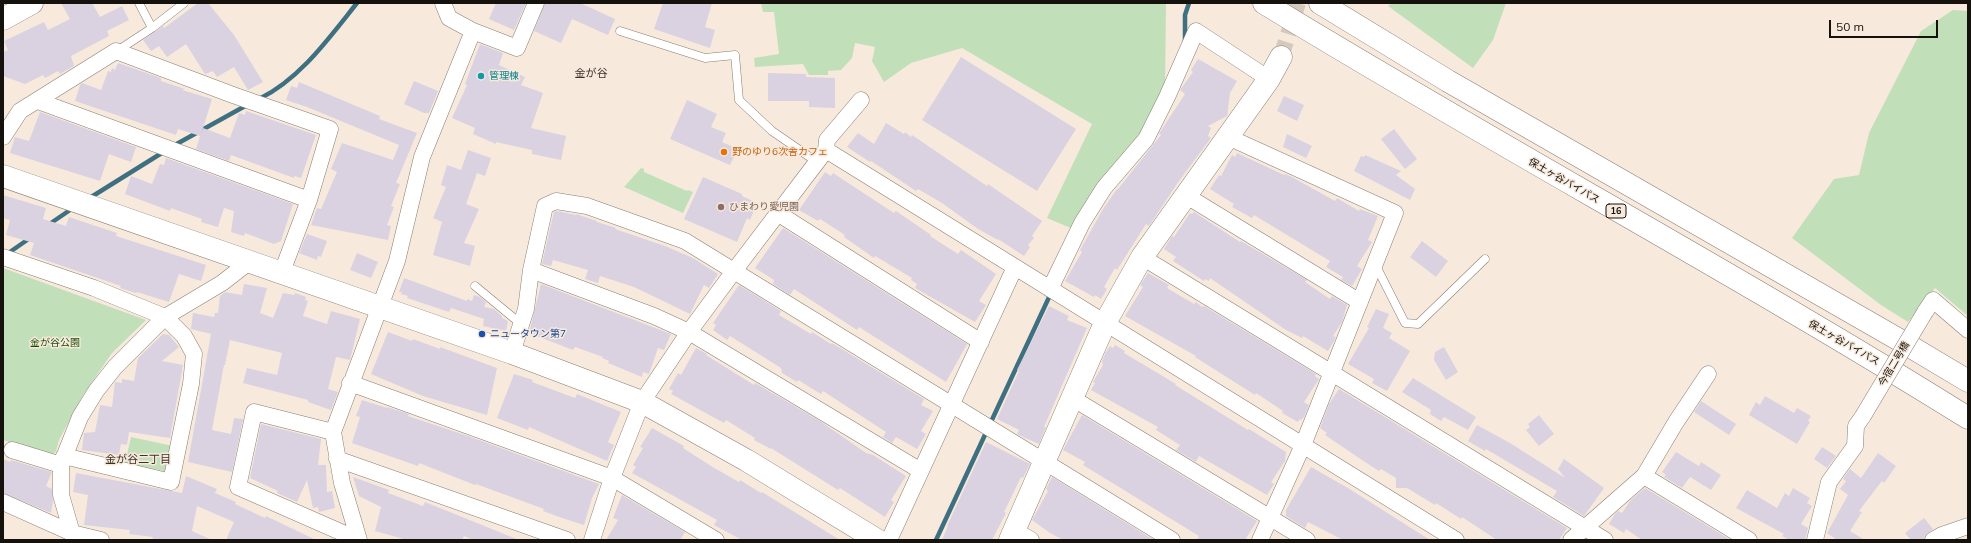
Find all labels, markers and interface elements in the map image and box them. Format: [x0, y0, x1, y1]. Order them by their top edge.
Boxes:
scale bar [1831, 12, 1940, 38]
text: 50 m [1836, 19, 1864, 34]
district label: 金が谷 [575, 67, 607, 81]
place label: 管理棟 [489, 70, 519, 82]
marker: 管理棟 [476, 71, 486, 81]
place label: 野のゆり6次舎カフェ [732, 146, 828, 158]
marker: 野のゆり6次舎カフェ [719, 147, 729, 157]
street label: 保土ヶ谷バイパス [1526, 156, 1602, 206]
place label: ひまわり愛児園 [729, 201, 799, 213]
marker: ひまわり愛児園 [716, 202, 726, 212]
road number: 16 [1606, 204, 1626, 218]
street label: 保土ヶ谷バイパス [1806, 318, 1882, 368]
place label: ニュータウン第7 [490, 328, 566, 340]
marker: ニュータウン第7 [477, 329, 487, 339]
park label: 金が谷公園 [30, 337, 80, 349]
street label: 今宿二号橋 [1876, 339, 1912, 389]
district label: 金が谷二丁目 [105, 453, 171, 467]

